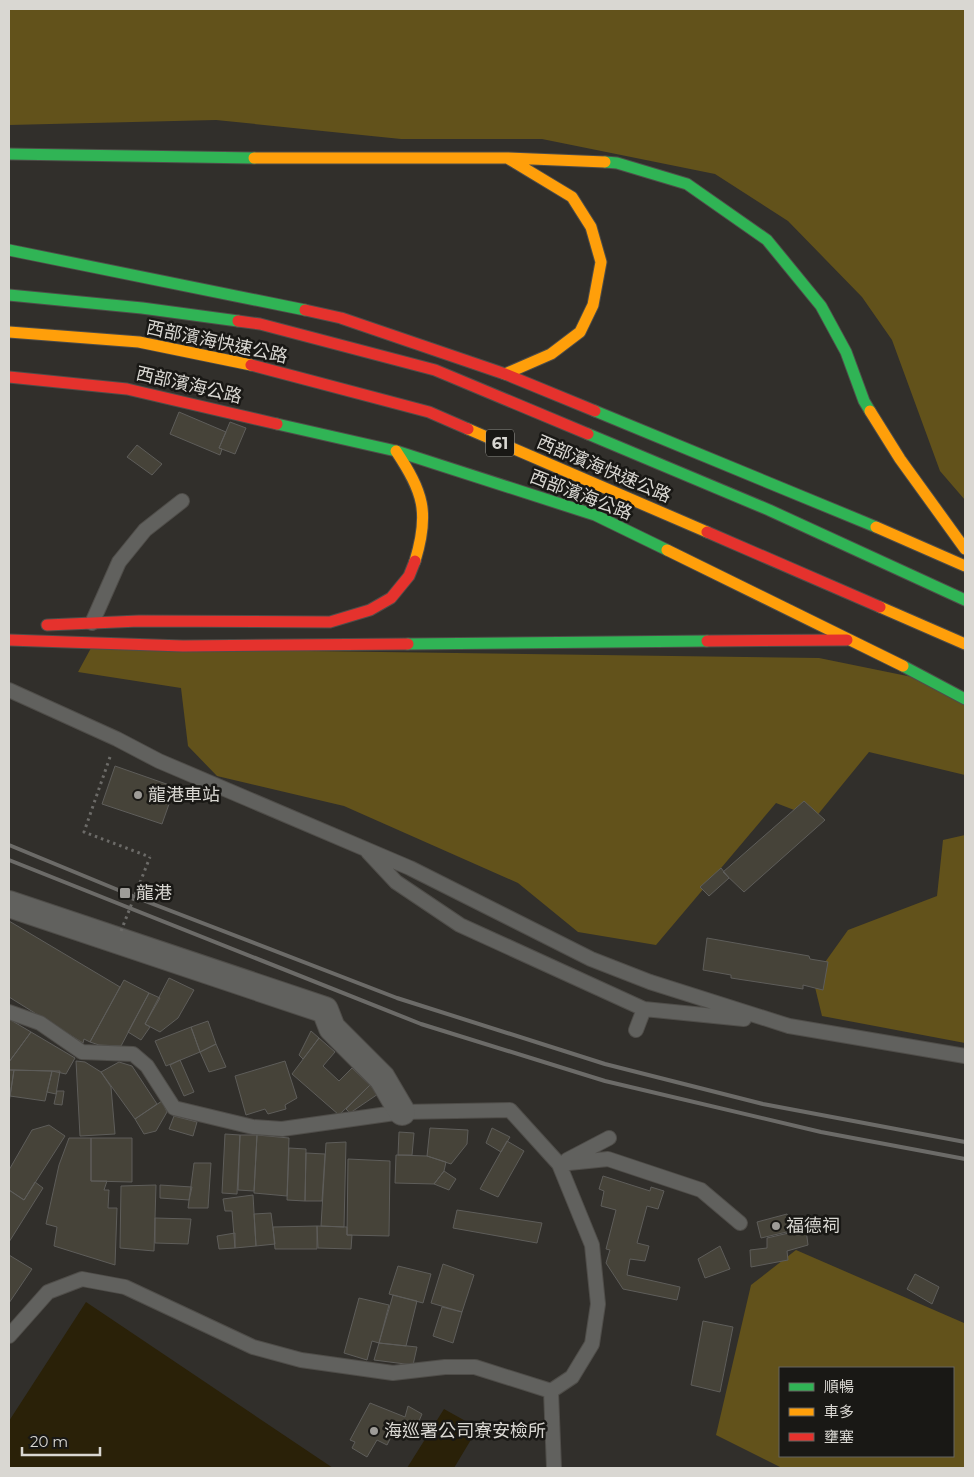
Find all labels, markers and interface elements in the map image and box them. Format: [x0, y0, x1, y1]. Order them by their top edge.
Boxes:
street label: 西部濱海快速公路 [144, 316, 290, 368]
street label: 西部濱海公路 [134, 362, 244, 408]
road number: 61 [486, 429, 514, 456]
street label: 西部濱海快速公路 [533, 431, 675, 507]
street label: 西部濱海公路 [527, 465, 635, 525]
place label: 龍港車站 [148, 784, 220, 806]
marker: 龍港車站 [132, 789, 144, 801]
place label: 龍港 [136, 882, 172, 904]
marker: 龍港 [118, 886, 132, 900]
place label: 福德祠 [786, 1215, 840, 1237]
marker: 福德祠 [770, 1220, 782, 1232]
legend [779, 1367, 954, 1457]
text: 順暢 [824, 1377, 854, 1396]
text: 車多 [824, 1402, 854, 1421]
place label: 海巡署公司寮安檢所 [384, 1420, 546, 1442]
scale bar [22, 1424, 100, 1456]
marker: 海巡署公司寮安檢所 [368, 1425, 380, 1437]
text: 壅塞 [824, 1427, 854, 1446]
text: 20 m [30, 1432, 68, 1451]

